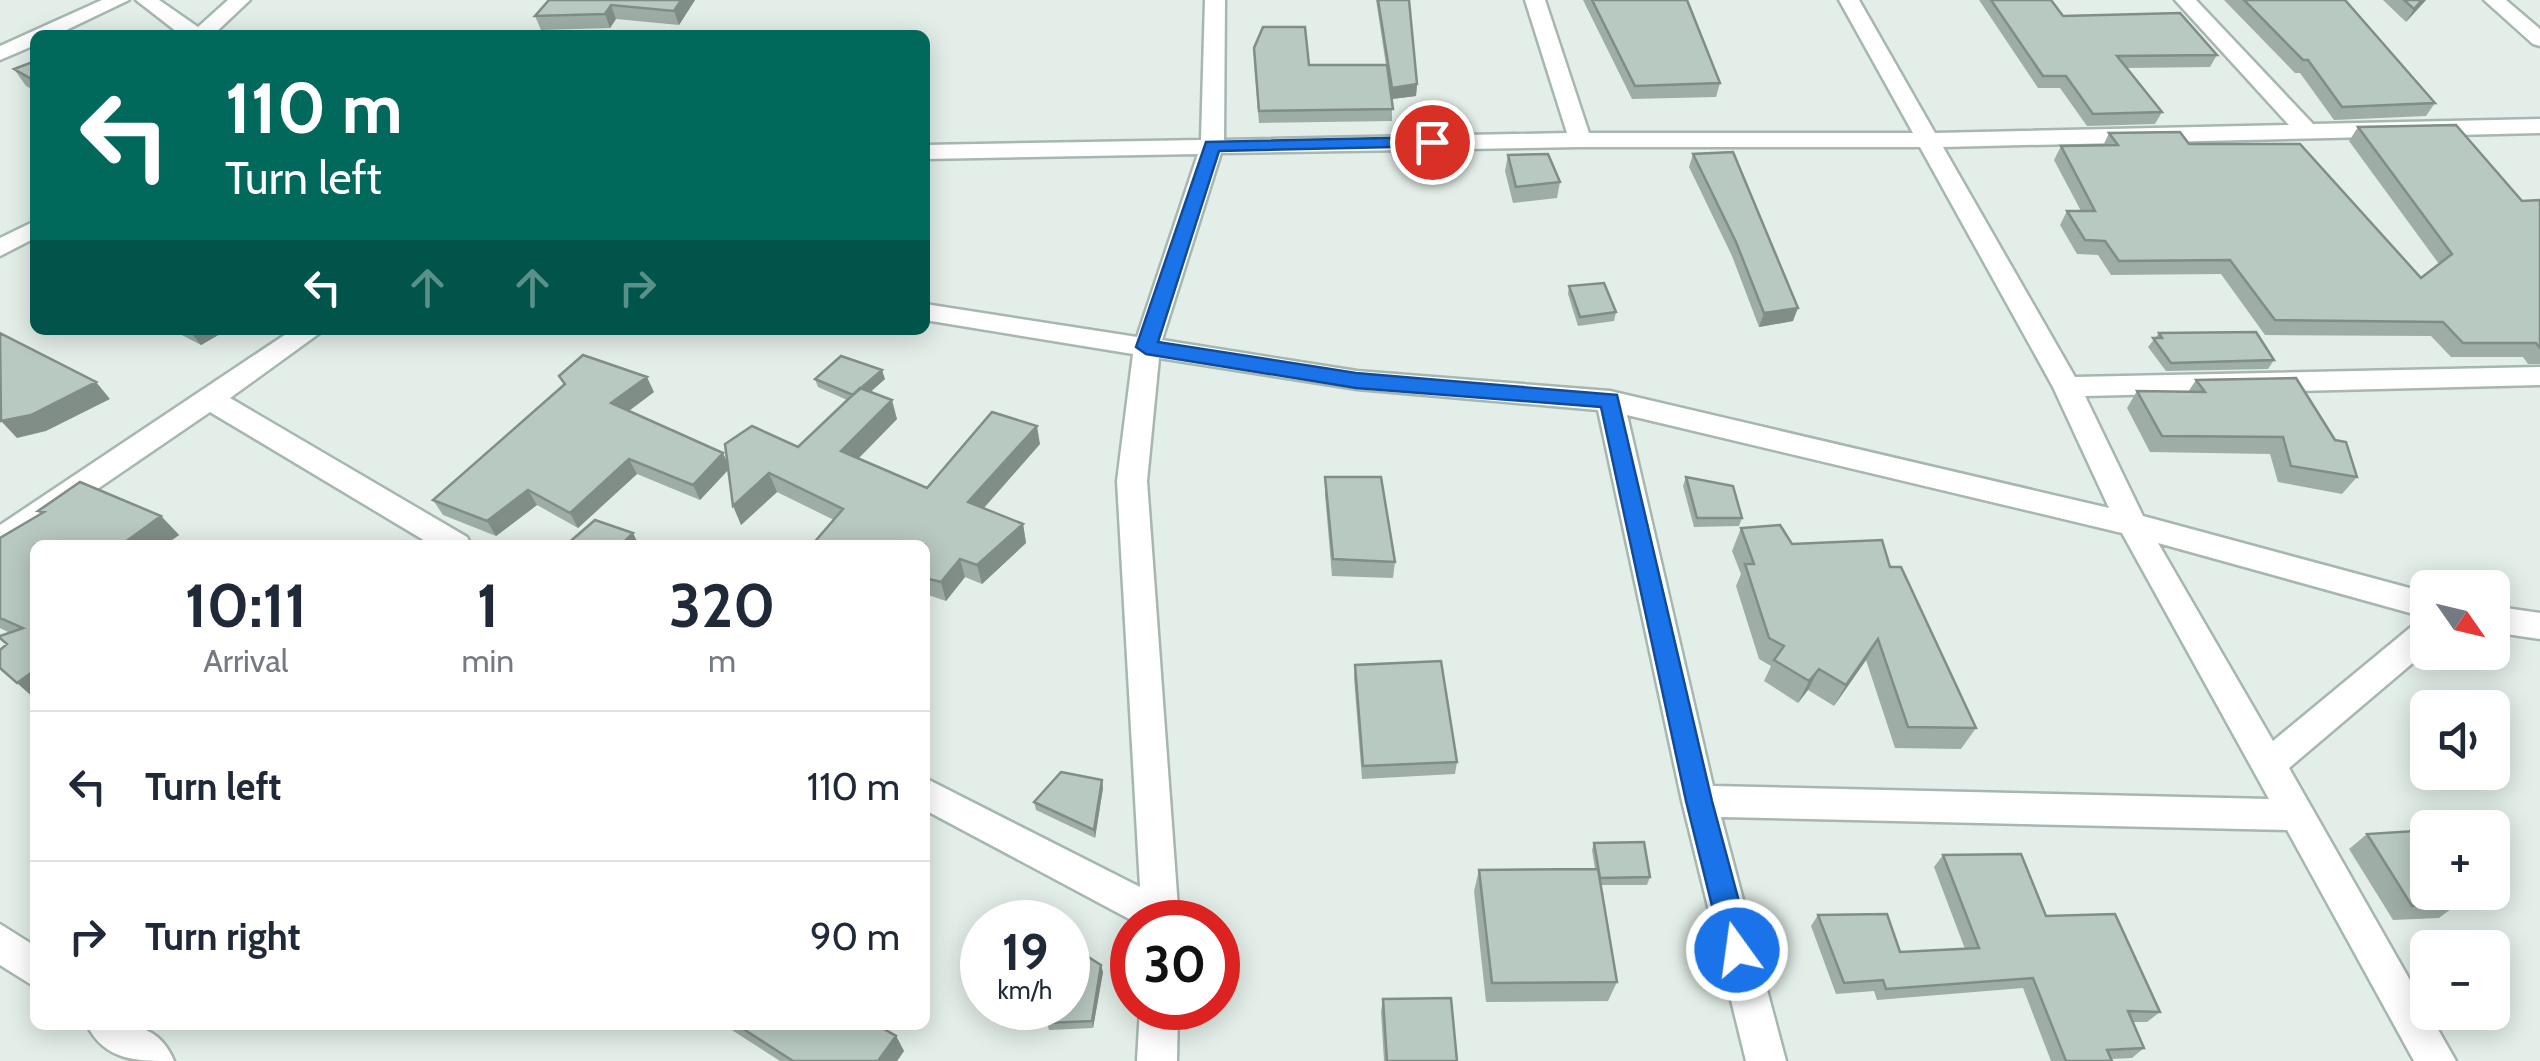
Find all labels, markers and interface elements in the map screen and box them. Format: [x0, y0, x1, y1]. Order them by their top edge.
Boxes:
text: 110 m [225, 65, 403, 151]
icon: left [60, 70, 190, 200]
pin [1390, 100, 1475, 185]
icon: arrive [1405, 115, 1460, 170]
text: Turn left [225, 151, 382, 205]
icon: left [295, 260, 350, 315]
icon: ahead [400, 260, 455, 315]
icon: ahead [505, 260, 560, 315]
icon: right [610, 260, 665, 315]
text: 10:11 [185, 569, 307, 642]
text: 1 [477, 569, 499, 642]
text: 320 [669, 569, 775, 642]
north arrow [2410, 570, 2510, 670]
map controls [2410, 570, 2510, 1030]
text: Arrival [203, 641, 288, 680]
text: min [461, 641, 514, 680]
text: m [708, 641, 736, 680]
button: sound [2410, 690, 2510, 790]
icon: left [60, 759, 115, 814]
text: Turn left [145, 763, 281, 810]
text: 110 m [807, 763, 900, 810]
button: + [2410, 810, 2510, 910]
position arrow [1685, 898, 1789, 1002]
speed limit sign: 30 [1110, 900, 1240, 1030]
icon: right [60, 909, 115, 964]
text: Turn right [145, 913, 301, 960]
text: 90 m [810, 913, 900, 960]
text: 19 [1002, 922, 1048, 983]
button: − [2410, 930, 2510, 1030]
text: km/h [998, 975, 1052, 1005]

